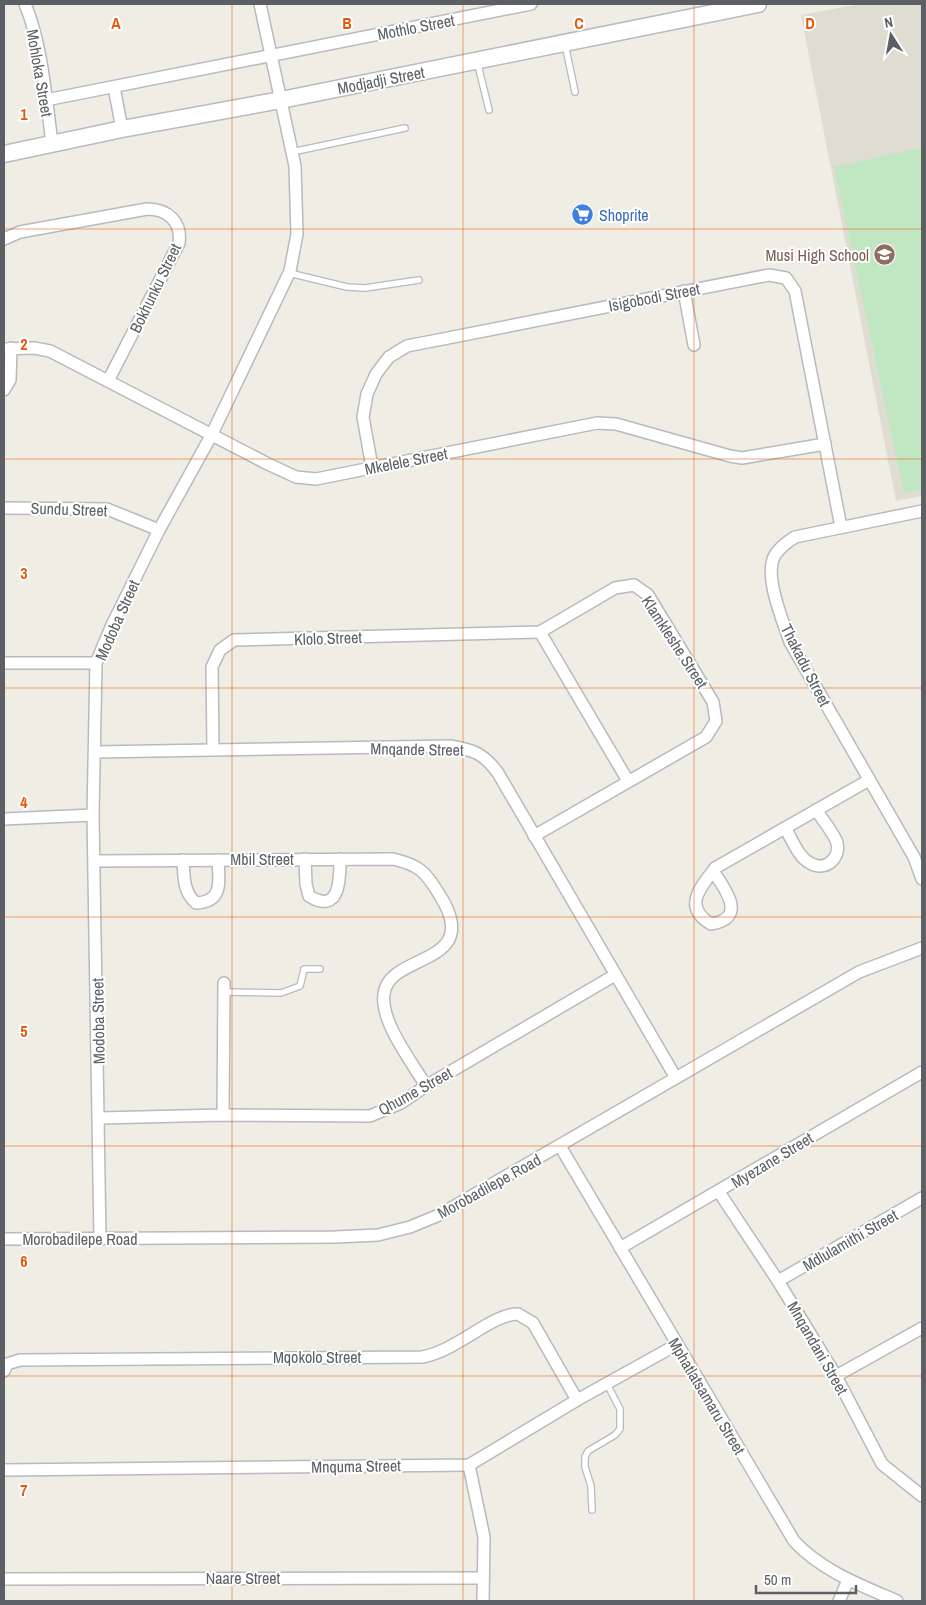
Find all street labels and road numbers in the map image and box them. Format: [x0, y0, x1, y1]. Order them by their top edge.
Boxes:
street label: Mothlo Street [376, 9, 457, 45]
street label: Mohloka Street [22, 28, 59, 119]
street label: Modjadji Street [336, 61, 427, 99]
street label: Bokhunku Street [124, 239, 186, 336]
street label: Isigobodi Street [606, 277, 702, 317]
street label: Mkelele Street [363, 442, 450, 480]
street label: Sundu Street [30, 497, 108, 521]
street label: Modoba Street [89, 576, 145, 664]
street label: Klamkleshe Street [637, 591, 713, 693]
street label: Thakadu Street [776, 620, 836, 710]
street label: Klolo Street [294, 626, 363, 650]
street label: Mnqande Street [370, 737, 464, 761]
street label: Mbil Street [230, 848, 294, 870]
street label: Modoba Street [86, 977, 110, 1064]
street label: Qhume Street [374, 1061, 456, 1120]
street label: Myezane Street [727, 1127, 817, 1193]
street label: Morobadilepe Road [433, 1148, 545, 1224]
street label: Mdlulamithi Street [798, 1204, 902, 1276]
street label: Morobadilepe Road [22, 1228, 138, 1250]
street label: Mnqandani Street [782, 1297, 854, 1399]
street label: Mphatlatsamaru Street [663, 1333, 751, 1459]
street label: Mqokolo Street [273, 1346, 361, 1368]
street label: Mnquma Street [311, 1454, 401, 1478]
street label: Naare Street [206, 1567, 281, 1589]

